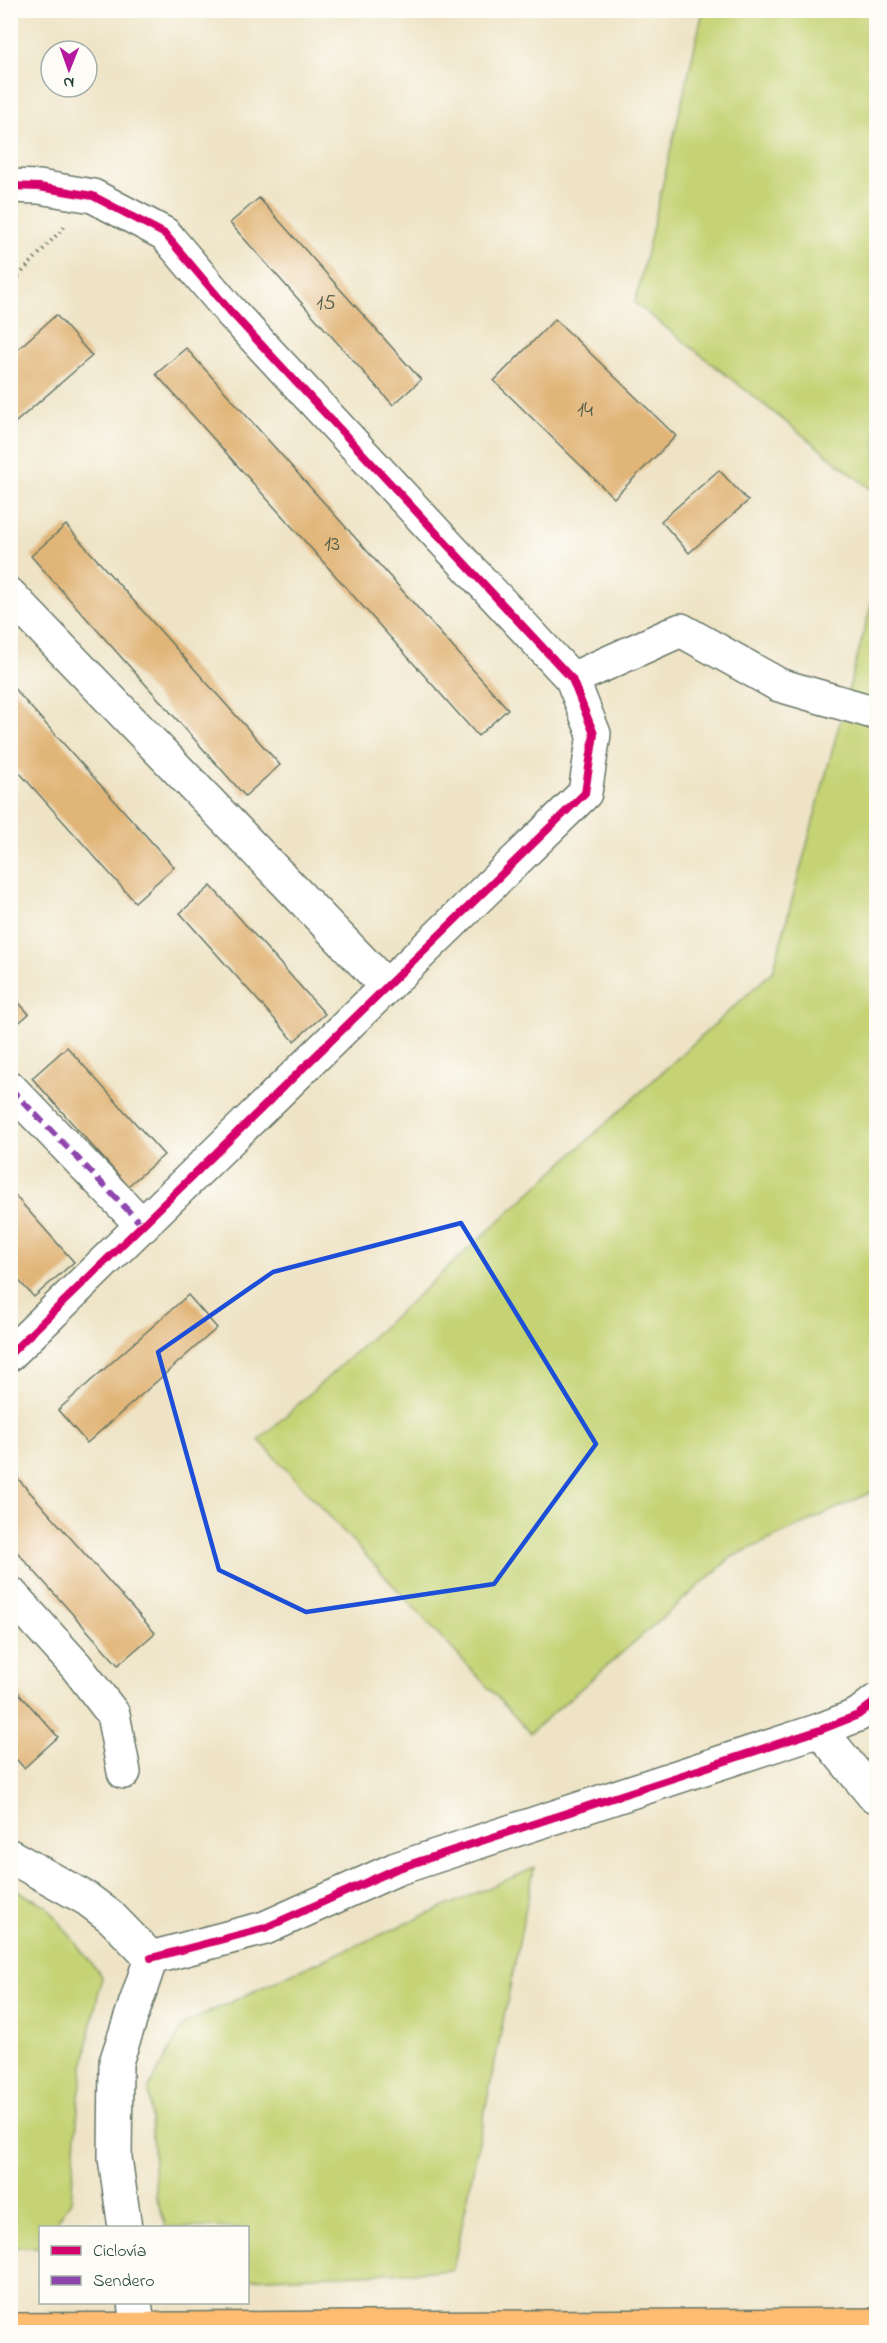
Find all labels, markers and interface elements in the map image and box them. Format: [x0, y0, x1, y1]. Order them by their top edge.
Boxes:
north arrow [39, 39, 99, 99]
text: N [63, 70, 74, 94]
house number: 15 [316, 288, 336, 320]
house number: 14 [577, 395, 593, 427]
house number: 13 [324, 529, 340, 561]
legend [39, 2226, 249, 2304]
text: Ciclovía [93, 2239, 146, 2265]
text: Sendero [93, 2269, 155, 2295]

